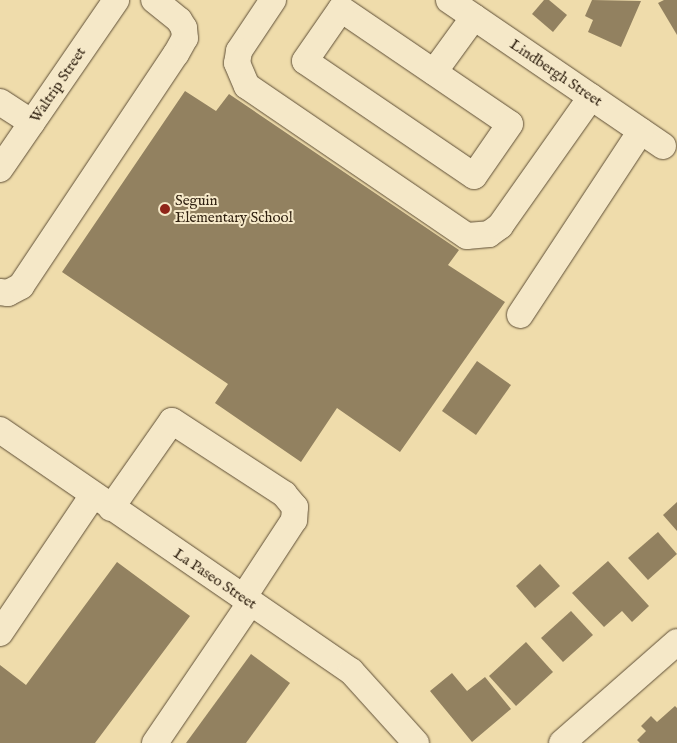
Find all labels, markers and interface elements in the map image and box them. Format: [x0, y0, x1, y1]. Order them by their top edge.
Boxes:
street label: Lindbergh Street [506, 35, 606, 111]
street label: Waltrip Street [26, 44, 90, 126]
place label: Seguin Elementary School [175, 191, 293, 226]
marker: Seguin Elementary School [159, 203, 171, 215]
street label: La Paseo Street [170, 545, 260, 613]

